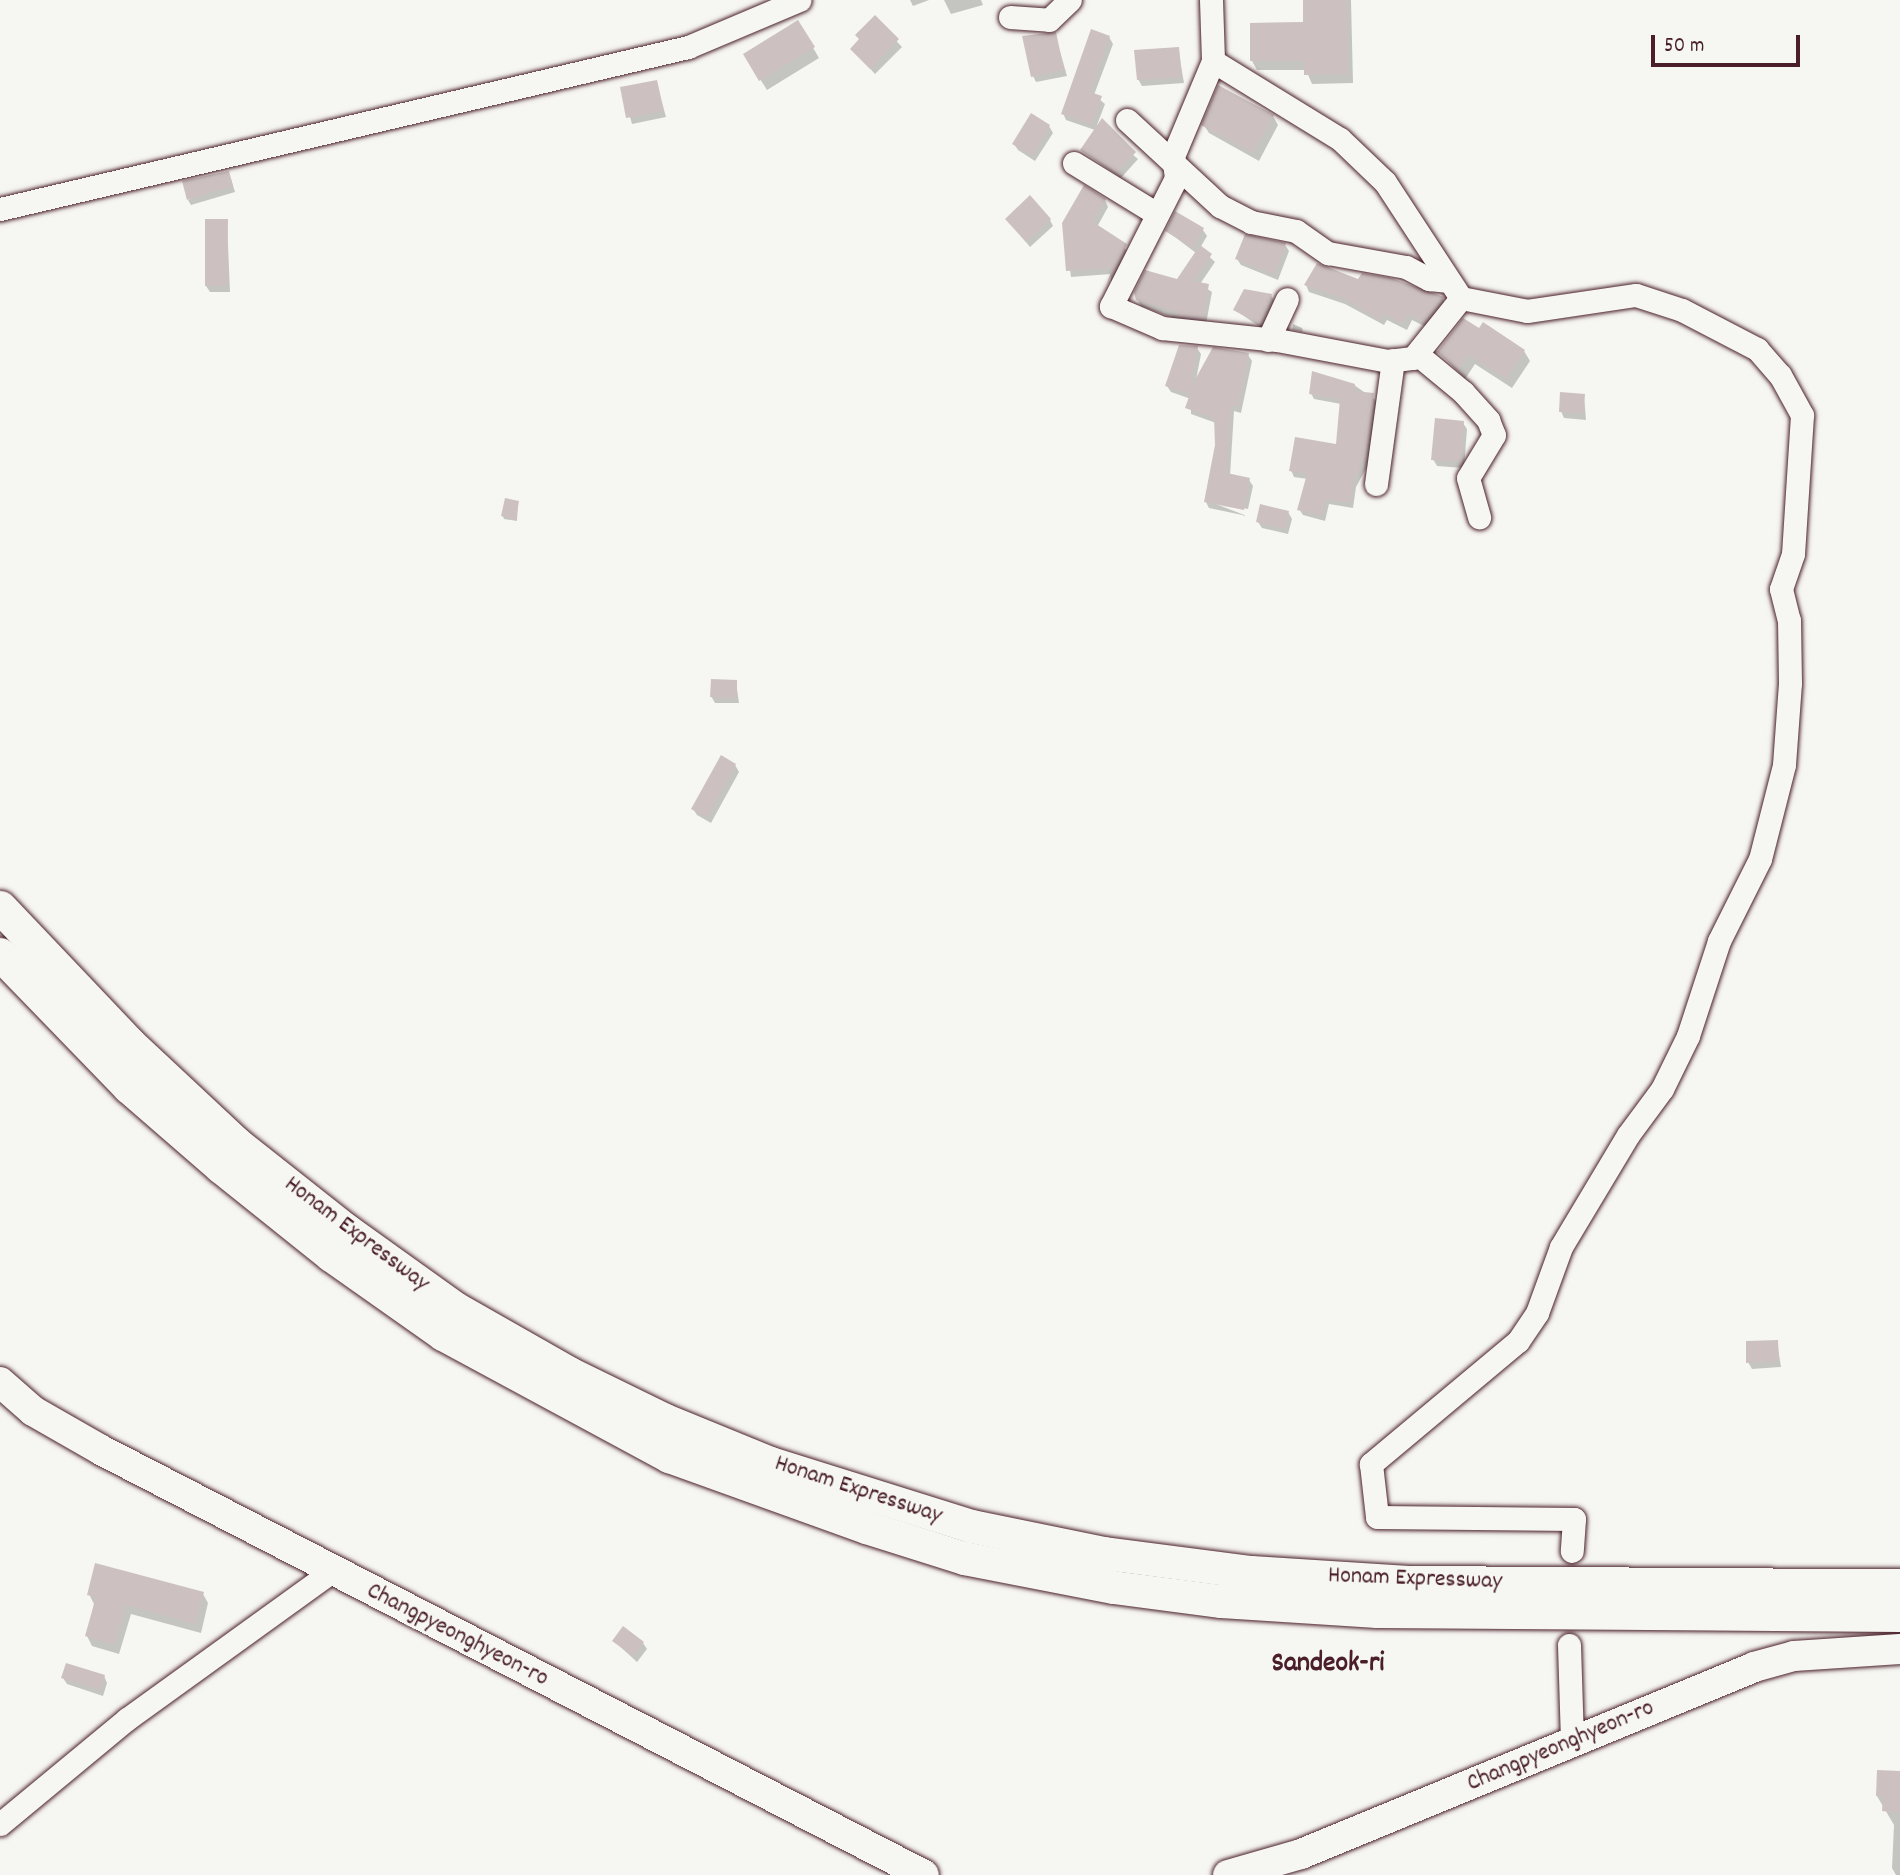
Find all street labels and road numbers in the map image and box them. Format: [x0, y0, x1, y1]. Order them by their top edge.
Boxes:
street label: Honam Expressway [278, 1171, 434, 1299]
street label: Honam Expressway [771, 1450, 945, 1532]
street label: Honam Expressway [1327, 1563, 1503, 1597]
street label: Changpyeonghyeon-ro [361, 1578, 553, 1694]
street label: Changpyeonghyeon-ro [1463, 1695, 1659, 1799]

